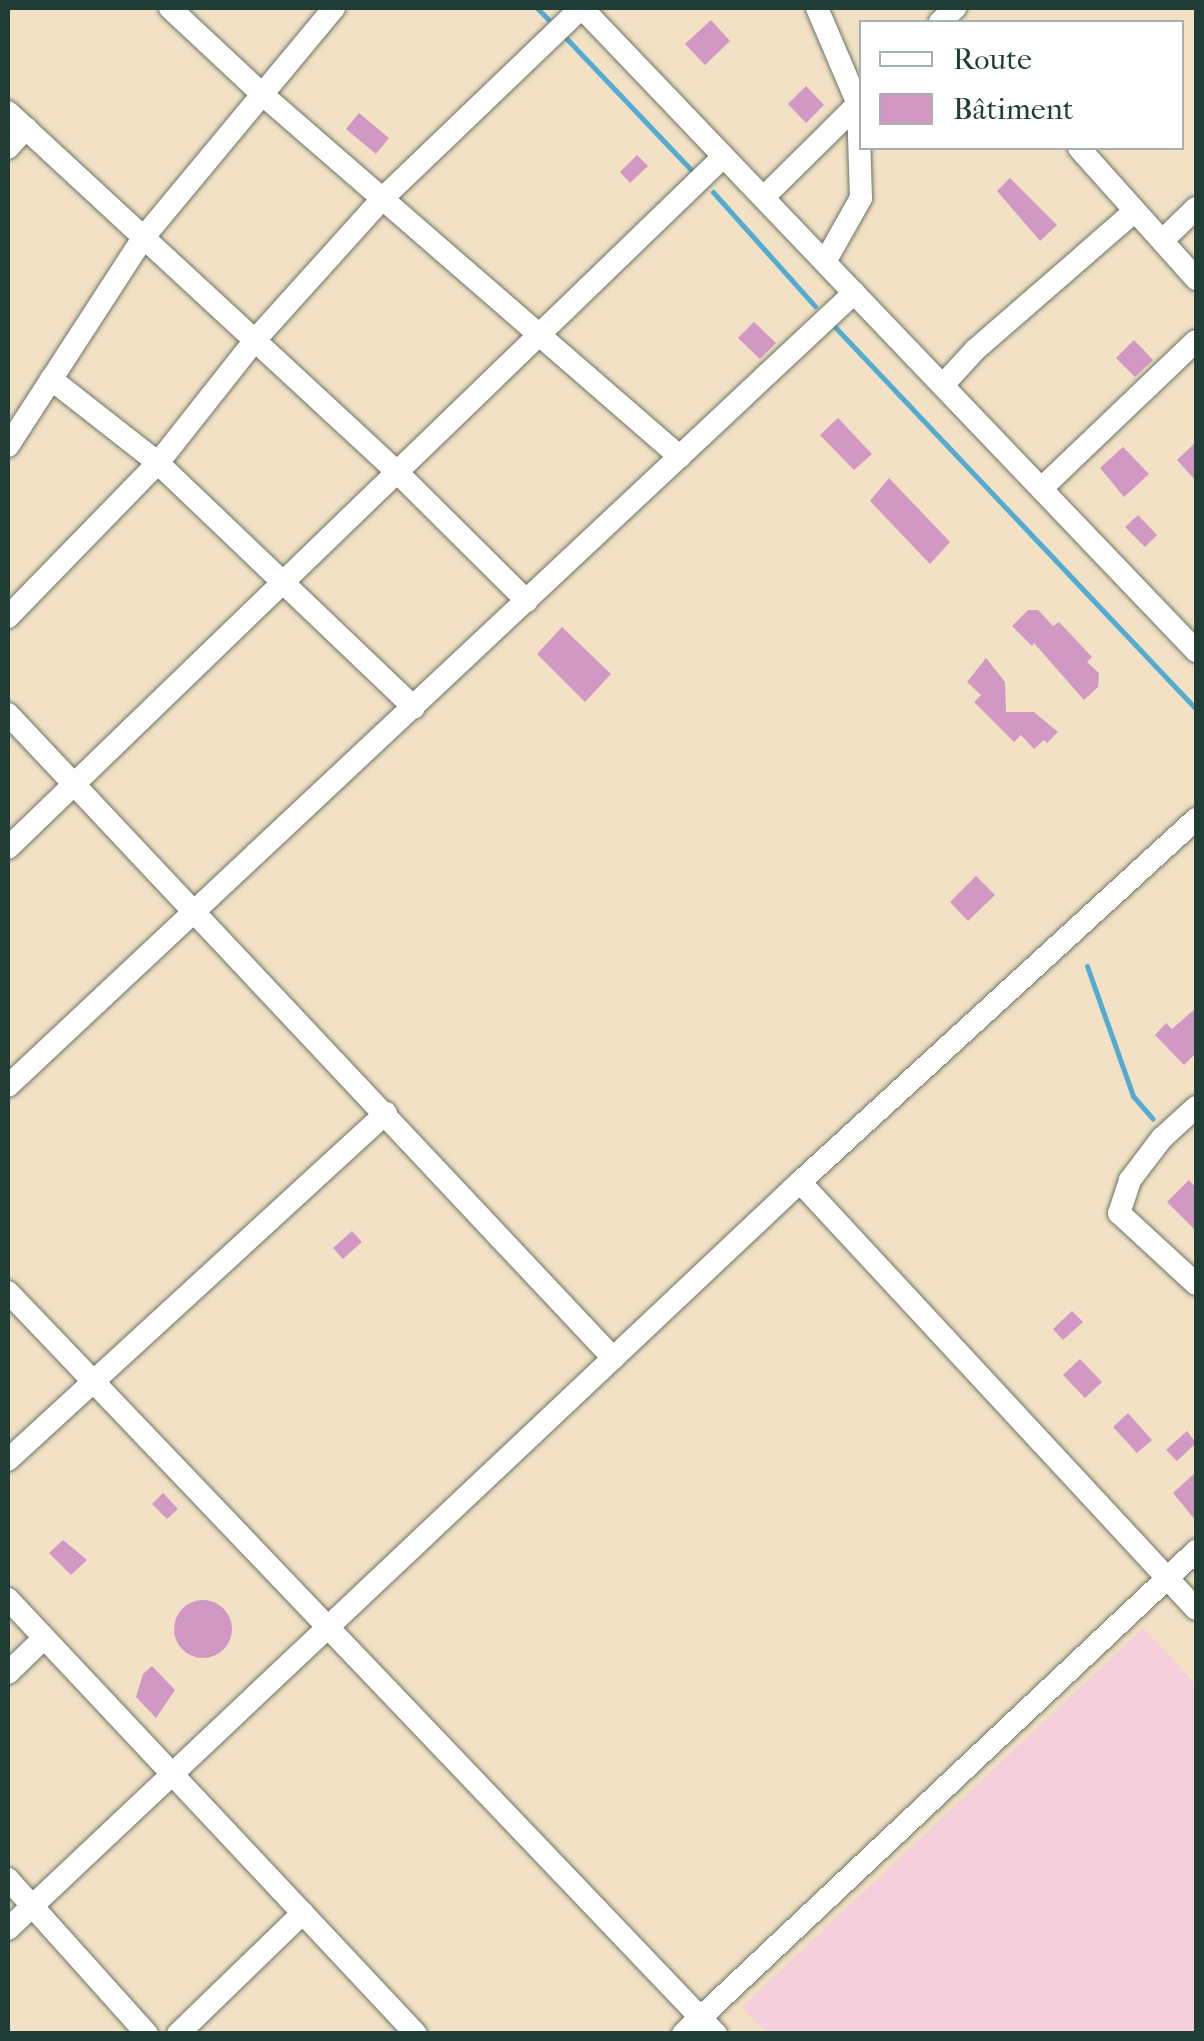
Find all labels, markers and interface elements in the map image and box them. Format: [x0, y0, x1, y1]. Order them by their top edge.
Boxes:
legend [859, 20, 1184, 150]
text: Route [953, 42, 1032, 77]
text: Bâtiment [953, 92, 1074, 127]

